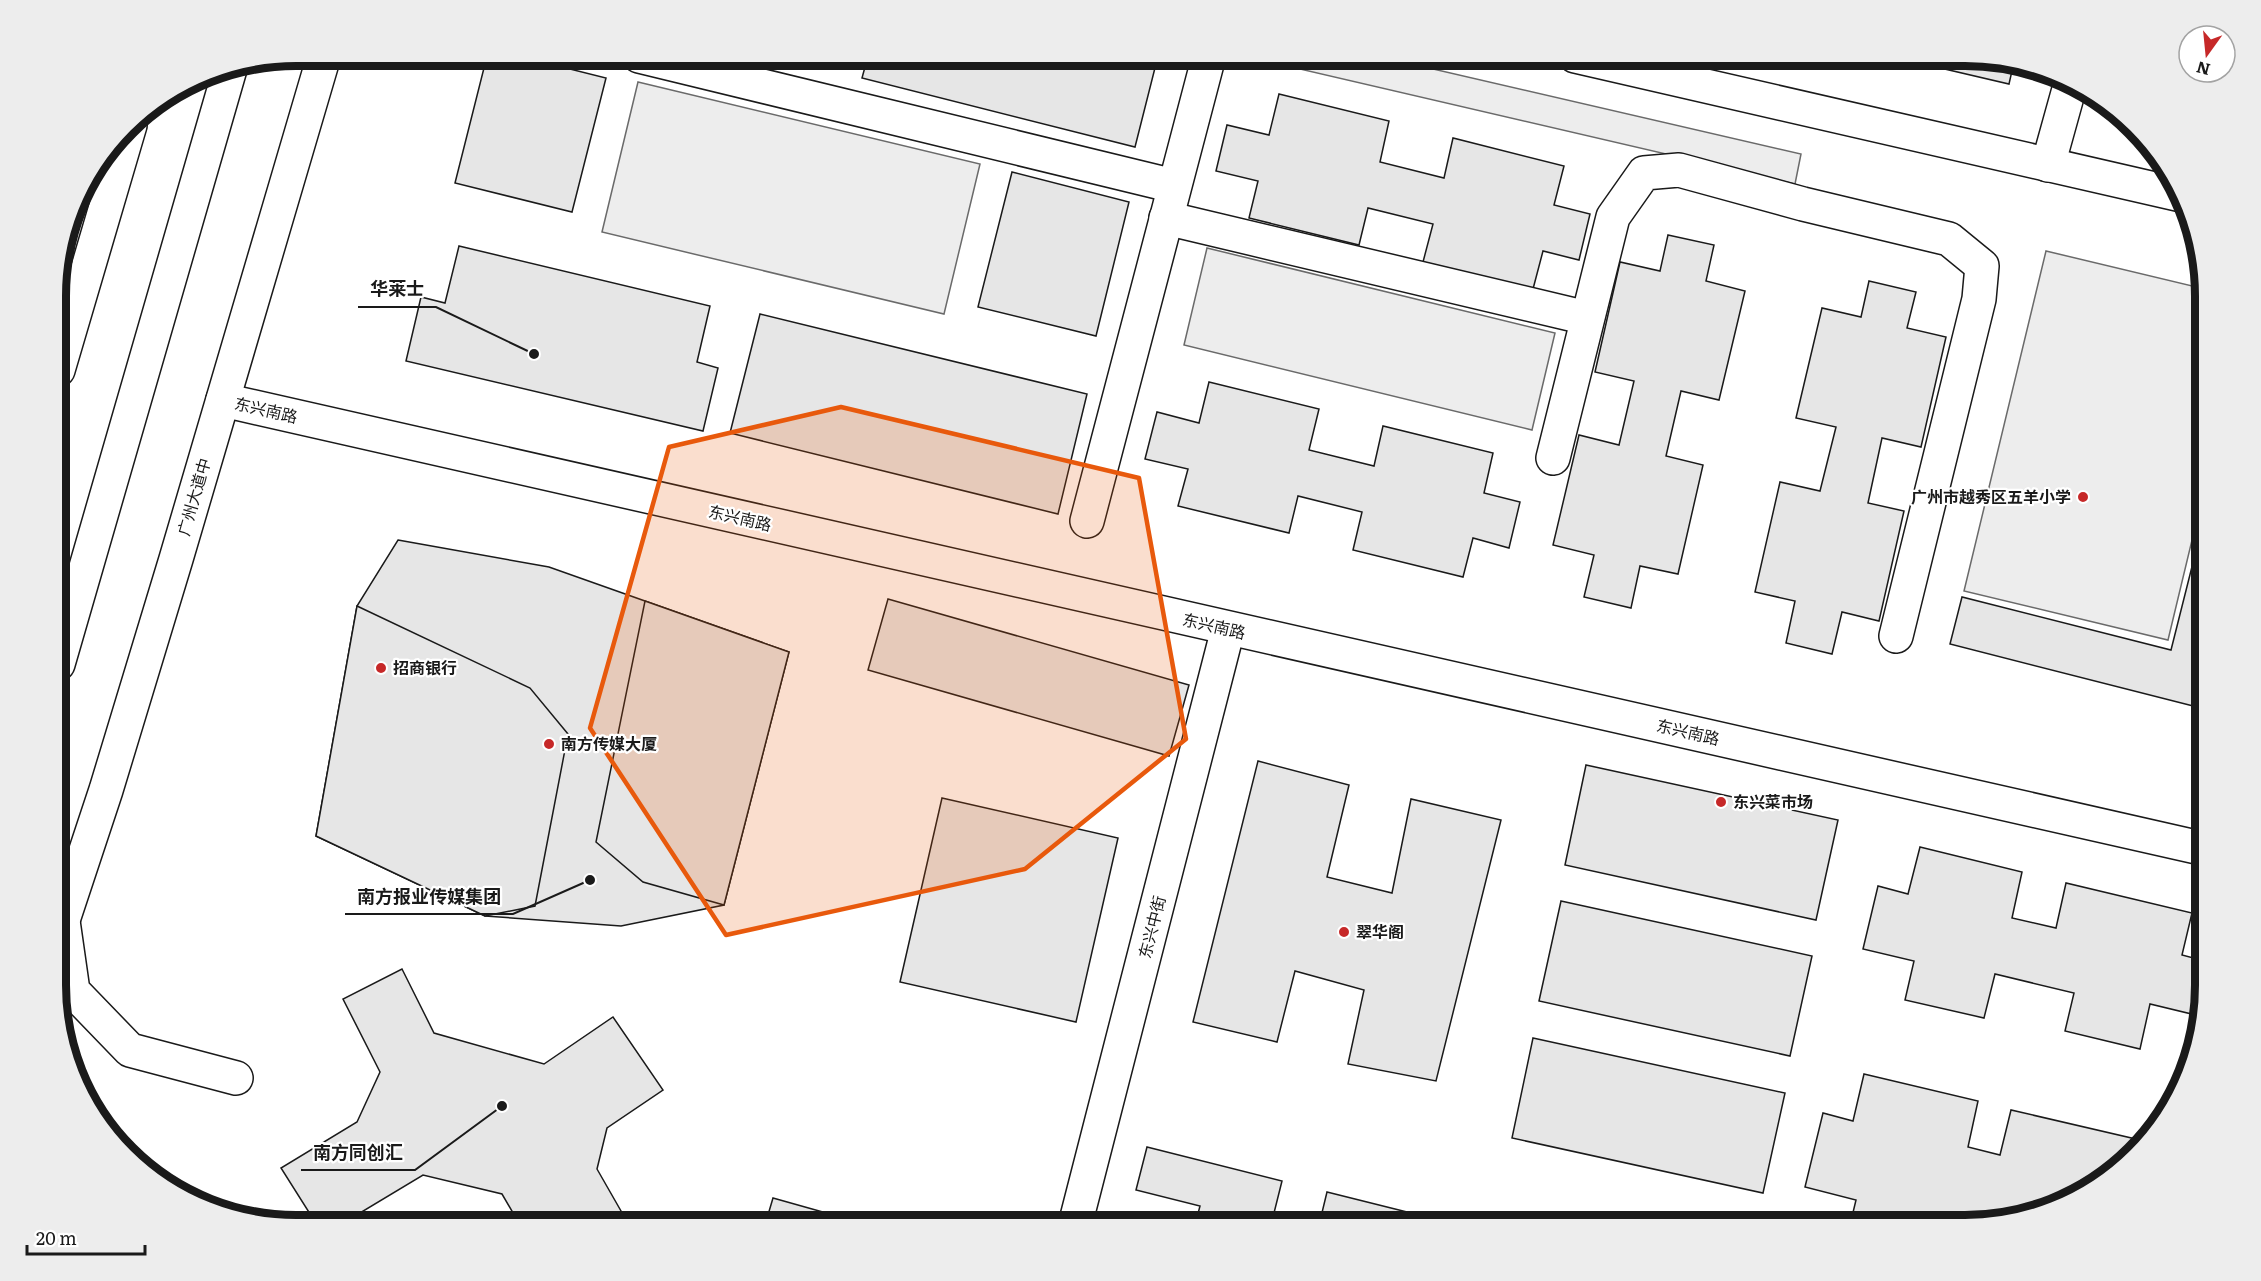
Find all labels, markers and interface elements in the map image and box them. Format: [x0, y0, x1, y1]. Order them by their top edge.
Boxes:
north arrow [2177, 24, 2237, 84]
text: N [2193, 56, 2212, 83]
callout: 华莱士 [358, 271, 436, 307]
text: 华莱士 [370, 274, 424, 301]
street label: 东兴南路 [232, 390, 300, 428]
street label: 广州大道中 [170, 455, 216, 538]
place label: 广州市越秀区五羊小学 [1911, 484, 2071, 508]
marker: 广州市越秀区五羊小学 [2076, 490, 2090, 504]
street label: 东兴南路 [706, 498, 774, 536]
street label: 东兴南路 [1180, 606, 1248, 644]
place label: 招商银行 [393, 655, 457, 679]
marker: 招商银行 [374, 661, 388, 675]
street label: 东兴南路 [1654, 712, 1722, 750]
place label: 南方传媒大厦 [561, 731, 657, 755]
marker: 南方传媒大厦 [542, 737, 556, 751]
place label: 东兴菜市场 [1733, 789, 1813, 813]
marker: 东兴菜市场 [1714, 795, 1728, 809]
callout: 南方报业传媒集团 [345, 878, 513, 914]
text: 南方报业传媒集团 [357, 882, 501, 909]
street label: 东兴中街 [1132, 893, 1170, 961]
place label: 翠华阁 [1356, 919, 1404, 943]
marker: 翠华阁 [1337, 925, 1351, 939]
callout: 南方同创汇 [301, 1134, 415, 1170]
text: 南方同创汇 [313, 1138, 403, 1165]
scale bar [27, 1218, 146, 1256]
text: 20 m [36, 1224, 77, 1251]

